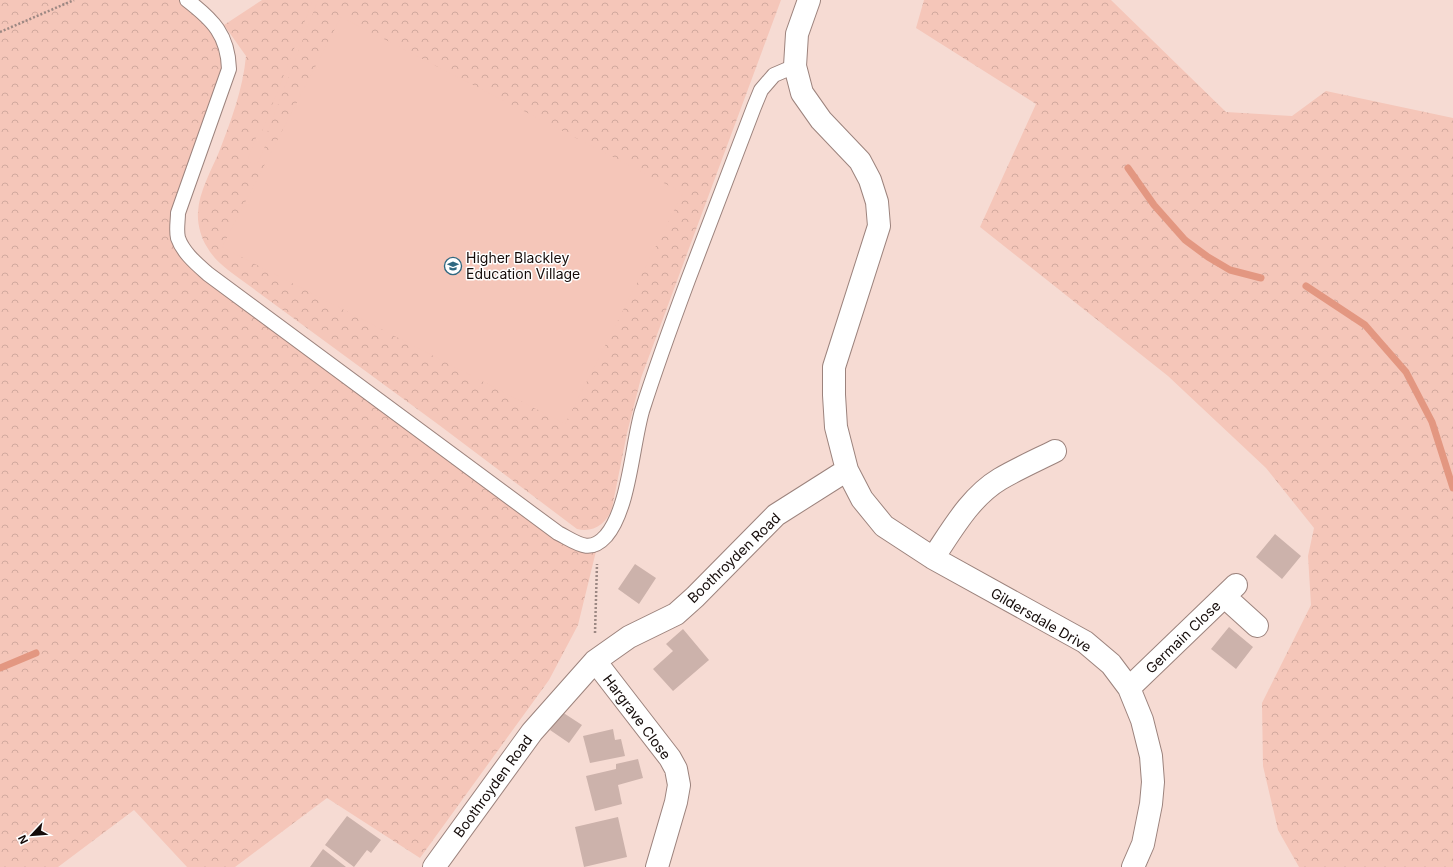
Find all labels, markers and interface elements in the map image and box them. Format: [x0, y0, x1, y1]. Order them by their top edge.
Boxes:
place label: Higher Blackley Education Village [466, 249, 580, 282]
school or university icon: Higher Blackley Education Village [443, 256, 463, 276]
street label: Boothroyden Road [684, 509, 784, 606]
street label: Gildersdale Drive [988, 584, 1095, 655]
street label: Germain Close [1142, 597, 1224, 677]
street label: Hargrave Close [600, 671, 675, 763]
street label: Boothroyden Road [450, 731, 535, 840]
north arrow [12, 815, 52, 855]
text: N [15, 833, 31, 846]

